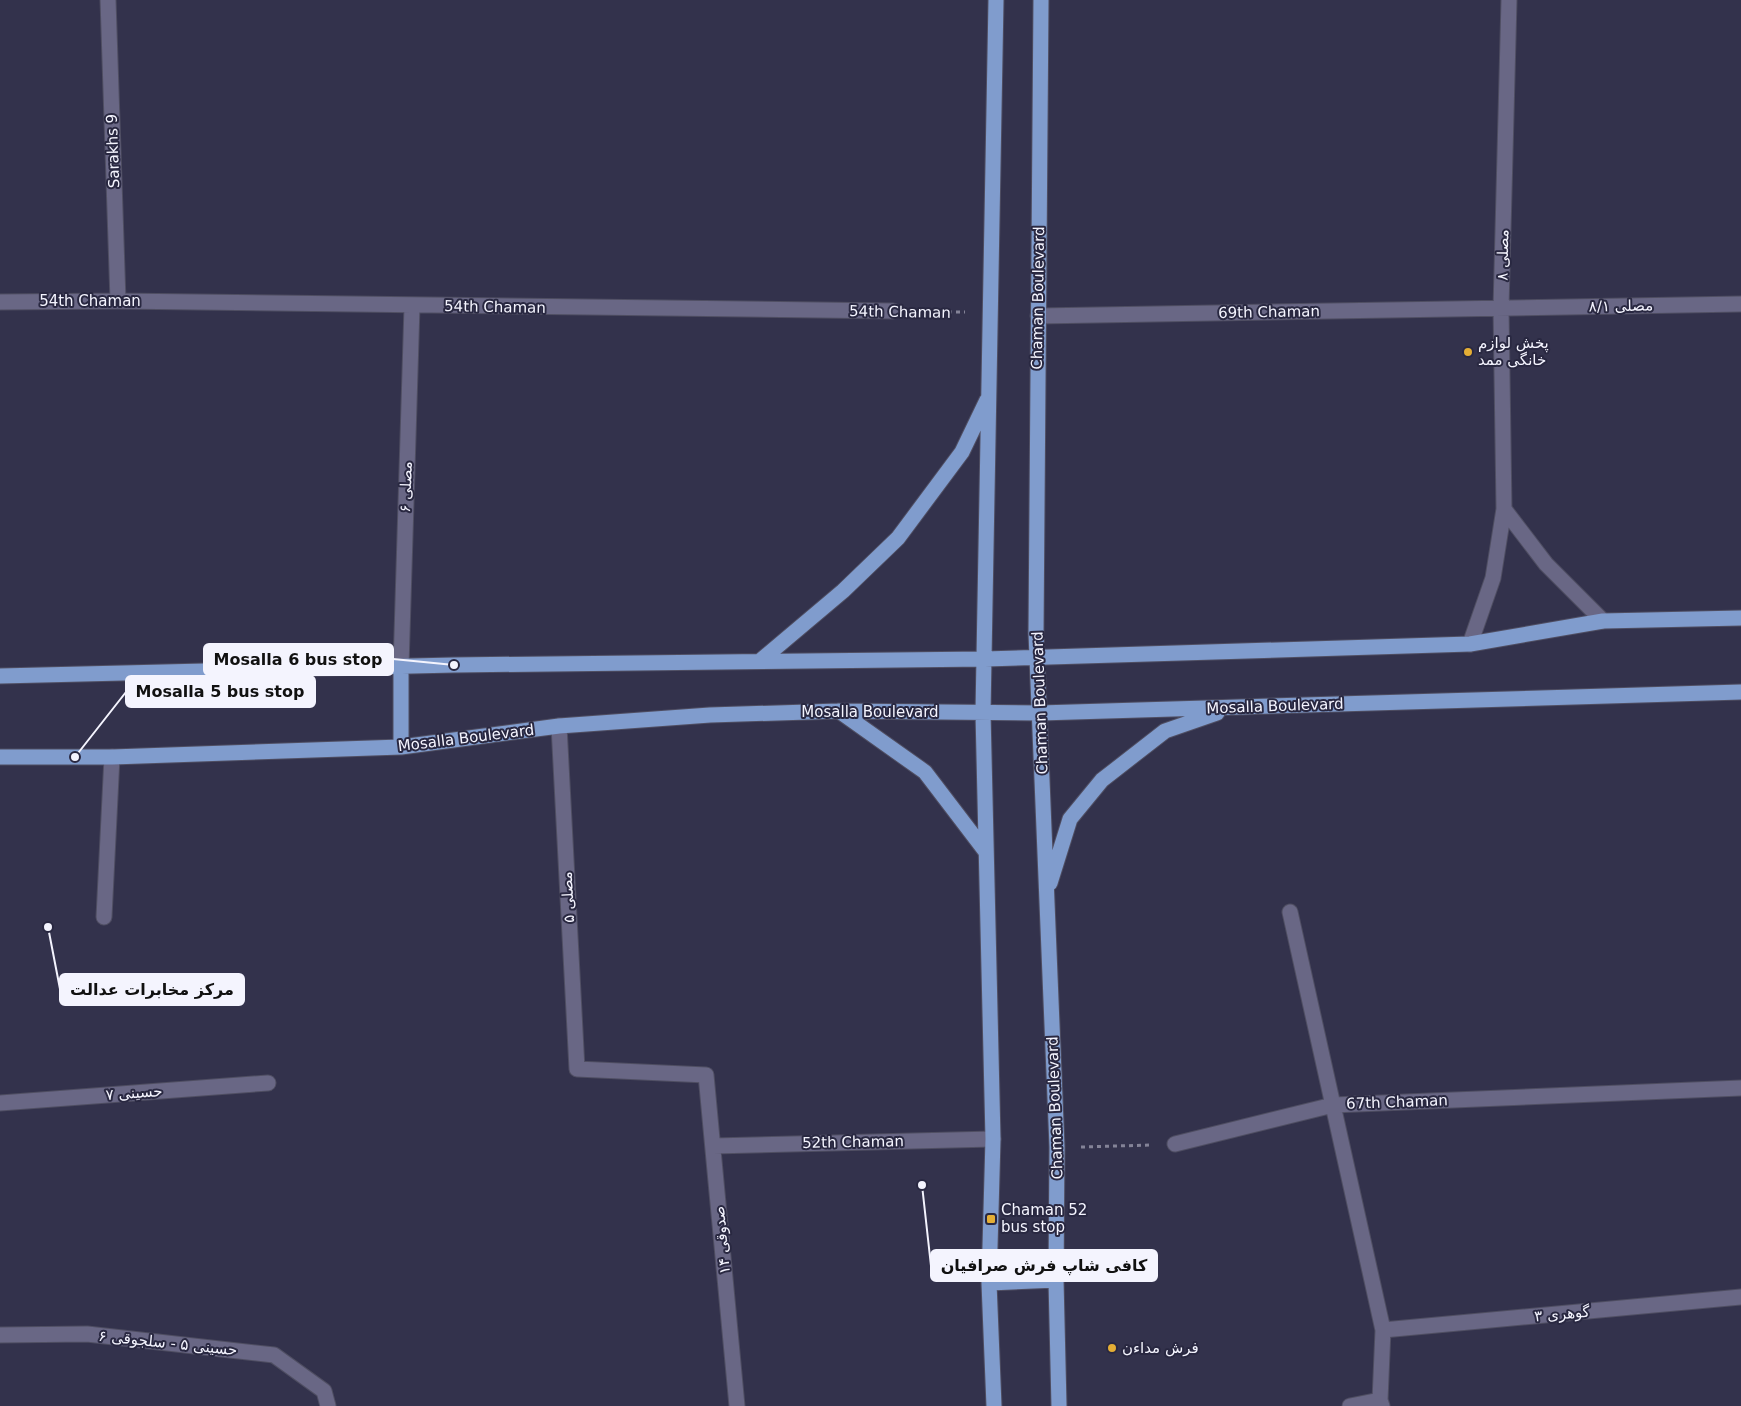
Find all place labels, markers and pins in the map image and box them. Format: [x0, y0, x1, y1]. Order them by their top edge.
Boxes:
place label: پخش لوازم خانگی ممد [1478, 334, 1549, 369]
marker: پخش لوازم خانگی ممد [1462, 346, 1474, 358]
callout: Mosalla 6 bus stop [204, 644, 393, 675]
callout: Mosalla 5 bus stop [126, 676, 315, 707]
callout: مرکز مخابرات عدالت [60, 974, 244, 1005]
place label: Chaman 52 bus stop [1001, 1201, 1087, 1236]
marker: Chaman 52 bus stop [985, 1213, 997, 1225]
callout: کافی شاپ فرش صرافیان [931, 1250, 1157, 1281]
place label: فرش مداءن [1122, 1339, 1199, 1357]
marker: فرش مداءن [1106, 1342, 1118, 1354]

